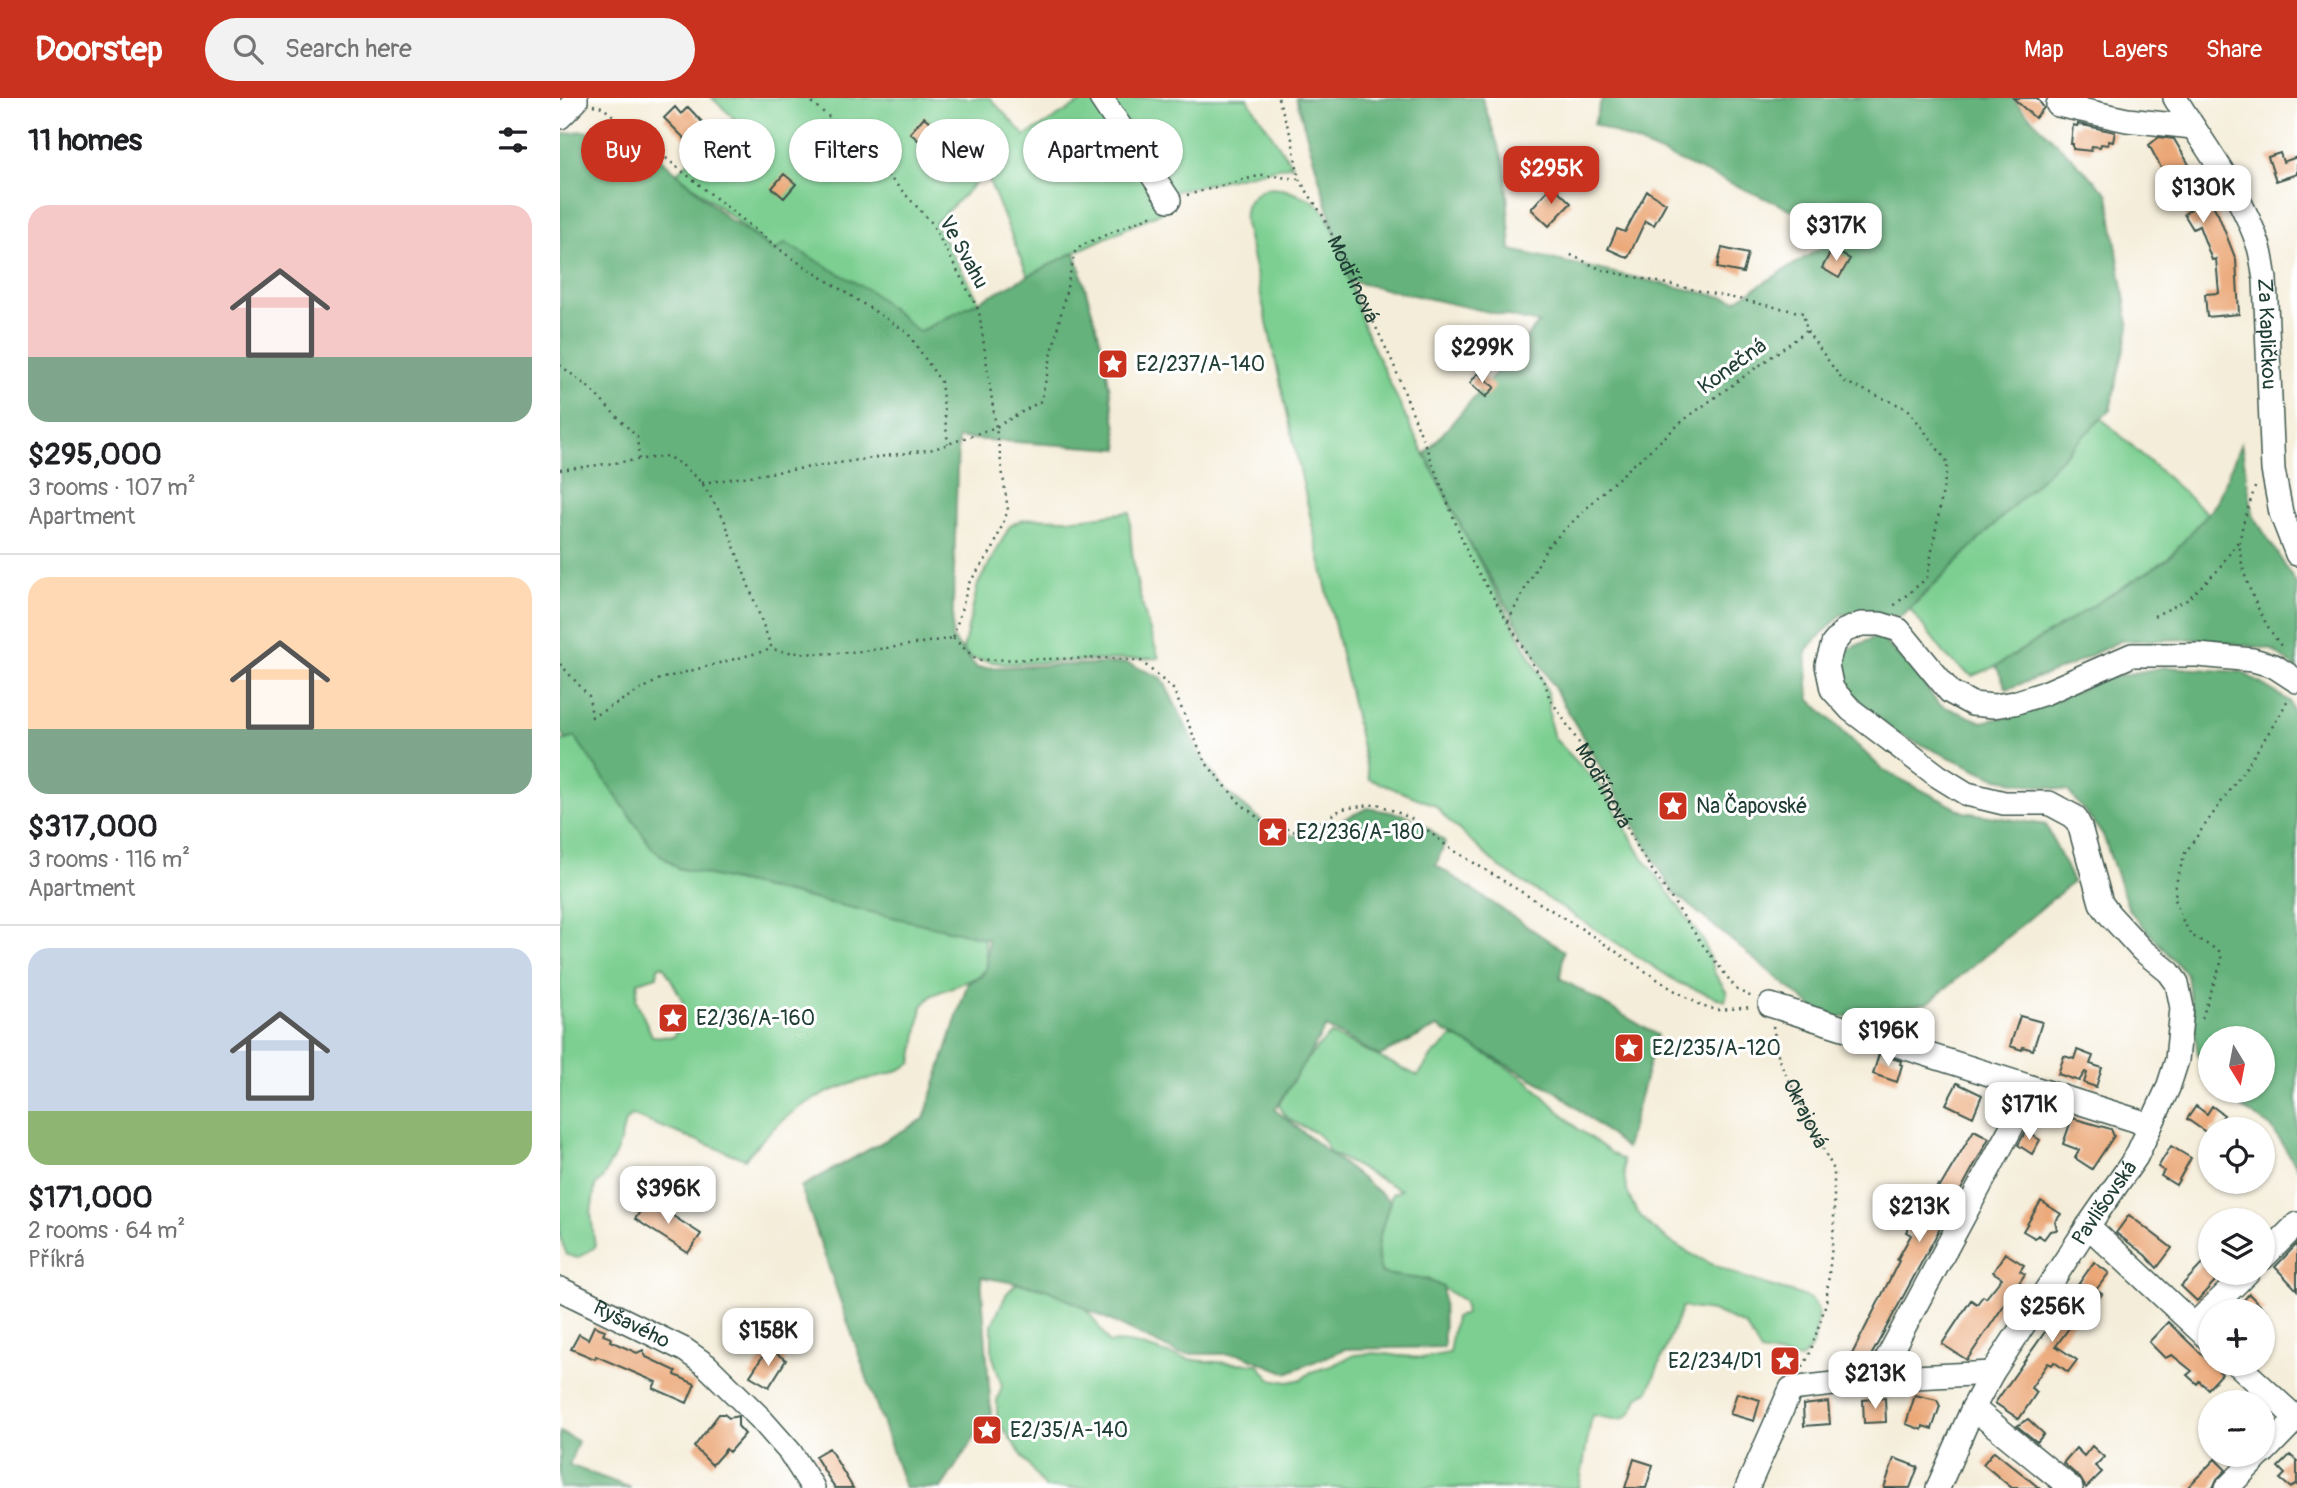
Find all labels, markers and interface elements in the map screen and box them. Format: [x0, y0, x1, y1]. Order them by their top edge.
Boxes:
search box [205, 18, 695, 81]
text: Doorstep [35, 29, 163, 70]
icon: search [229, 30, 267, 68]
text: Search here [285, 33, 412, 65]
text: Map [2024, 35, 2064, 64]
text: Layers [2102, 35, 2168, 64]
text: Share [2206, 35, 2262, 64]
chip: Buy [581, 119, 665, 182]
chip: Rent [679, 119, 775, 182]
chip: Filters [789, 119, 902, 182]
chip: New [916, 119, 1009, 182]
chip: Apartment [1023, 119, 1183, 182]
icon: filters [494, 121, 532, 159]
text: 11 homes [28, 122, 142, 159]
pin: $295K [1502, 146, 1600, 206]
text: $295K [1519, 154, 1583, 183]
pin: $130K [2154, 166, 2252, 225]
text: $130K [2171, 173, 2235, 202]
pin: $317K [1787, 204, 1885, 263]
street label: Ve Svahu [933, 211, 995, 293]
text: $317K [1806, 211, 1866, 240]
street label: Modřínová [1320, 231, 1385, 327]
icon: home [217, 250, 343, 376]
street label: Za Kapličkou [2251, 278, 2283, 390]
pin: $299K [1433, 326, 1531, 385]
street label: Konečná [1693, 332, 1772, 400]
text: $299K [1451, 333, 1513, 362]
place icon: E2/237/A-140 [1096, 347, 1130, 381]
place label: E2/237/A-140 [1136, 351, 1265, 378]
text: $295,000 [28, 436, 162, 473]
text: 3 rooms · 107 m² [28, 473, 196, 502]
text: Apartment [28, 502, 135, 531]
icon: home [217, 622, 343, 748]
street label: Modřínová [1569, 738, 1638, 833]
place icon: Na Čapovské [1656, 789, 1690, 823]
place label: Na Čapovské [1696, 792, 1807, 820]
text: $317,000 [28, 808, 158, 845]
place icon: E2/236/A-180 [1256, 815, 1290, 849]
place label: E2/236/A-180 [1296, 819, 1425, 846]
text: 3 rooms · 116 m² [28, 845, 190, 874]
text: Apartment [28, 874, 135, 903]
icon: home [217, 993, 343, 1119]
place icon: E2/36/A-160 [656, 1001, 690, 1035]
place label: E2/36/A-160 [696, 1005, 815, 1032]
pin: $196K [1839, 1009, 1937, 1068]
text: $196K [1858, 1016, 1918, 1045]
north arrow [2198, 1026, 2275, 1102]
map controls [2198, 1026, 2275, 1467]
place icon: E2/235/A-120 [1612, 1031, 1646, 1065]
place label: E2/235/A-120 [1652, 1035, 1781, 1062]
street label: Okrajová [1776, 1074, 1834, 1153]
pin: $171K [1980, 1082, 2078, 1142]
text: $171K [2001, 1090, 2057, 1119]
button: locate [2198, 1117, 2275, 1194]
street label: Pavlišovská [2066, 1156, 2143, 1251]
pin: $396K [619, 1166, 717, 1226]
text: $396K [636, 1174, 700, 1203]
text: $171,000 [28, 1179, 153, 1216]
pin: $213K [1870, 1184, 1968, 1244]
text: $213K [1888, 1192, 1950, 1221]
button: layers [2198, 1208, 2275, 1285]
text: 2 rooms · 64 m² [28, 1216, 185, 1245]
text: Příkrá [28, 1245, 85, 1274]
pin: $256K [2003, 1284, 2101, 1344]
text: $256K [2019, 1292, 2085, 1321]
street label: Ryšavého [589, 1294, 674, 1355]
button: + [2198, 1299, 2275, 1376]
pin: $158K [719, 1308, 817, 1368]
text: $158K [738, 1316, 798, 1345]
place icon: E2/234/D1 [1768, 1344, 1802, 1378]
place label: E2/234/D1 [1668, 1348, 1762, 1375]
pin: $213K [1826, 1352, 1924, 1411]
text: $213K [1844, 1359, 1906, 1388]
button: − [2198, 1390, 2275, 1467]
place icon: E2/35/A-140 [970, 1413, 1004, 1447]
place label: E2/35/A-140 [1010, 1417, 1128, 1444]

